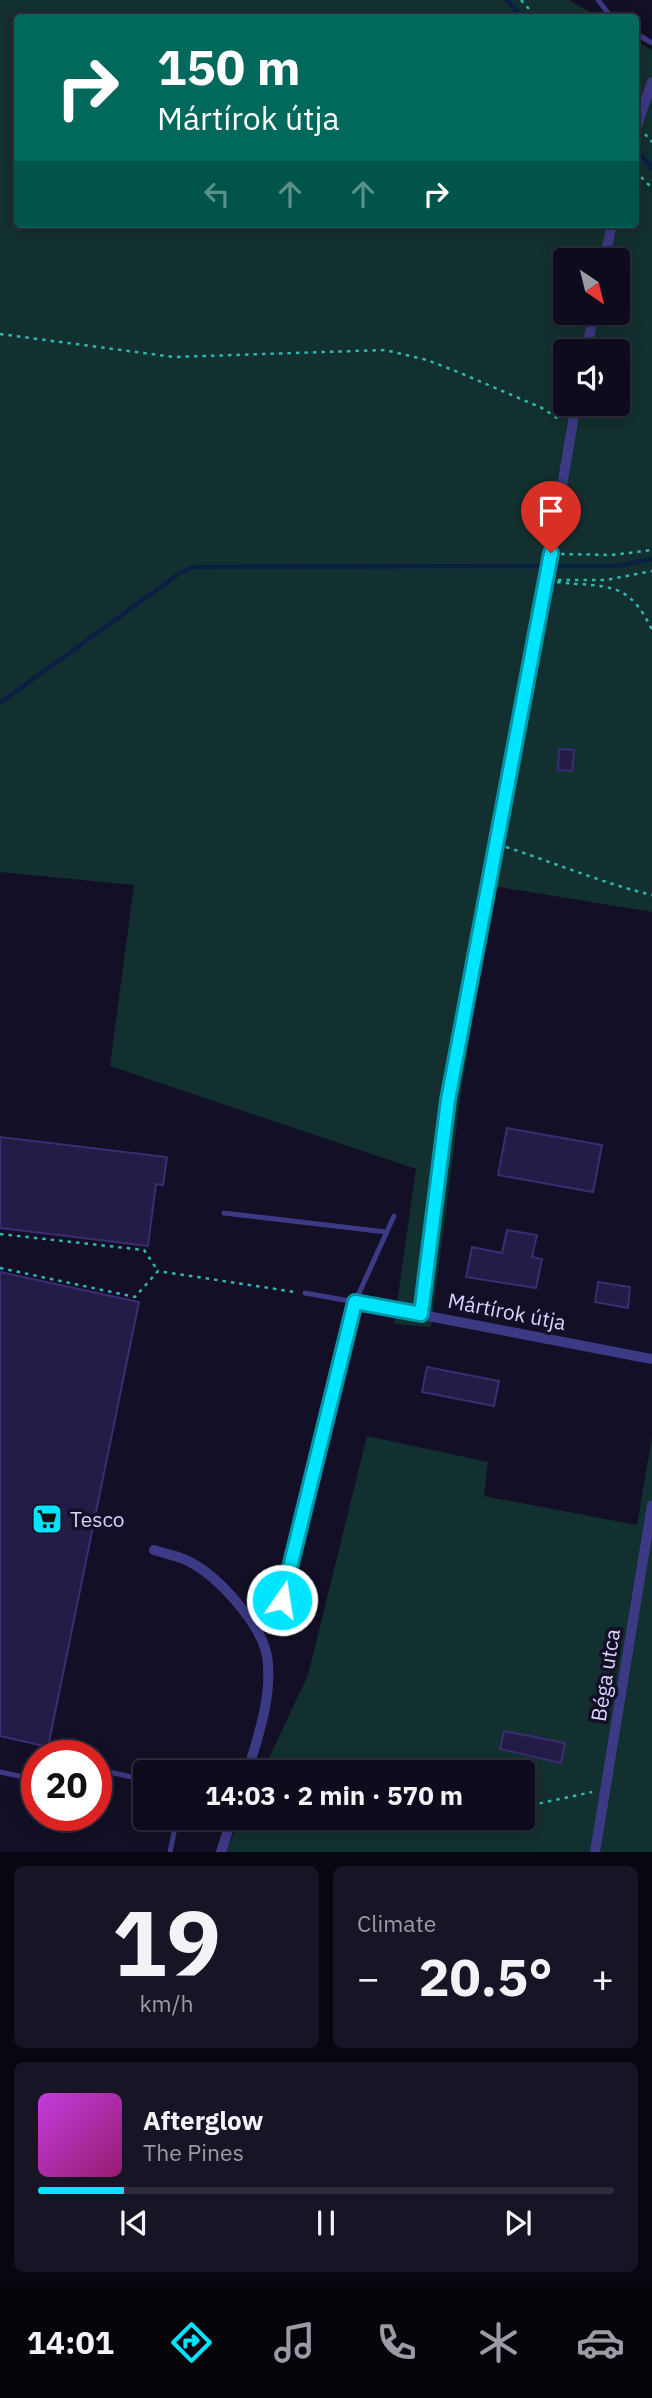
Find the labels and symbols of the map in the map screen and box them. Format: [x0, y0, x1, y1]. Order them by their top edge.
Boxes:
north arrow [553, 248, 630, 326]
pin [521, 481, 581, 553]
street label: Mártírok útja [446, 1286, 568, 1336]
supermarket icon: Tesco [30, 1502, 64, 1536]
place label: Tesco [70, 1505, 125, 1533]
position arrow [245, 1563, 319, 1637]
street label: Béga utca [584, 1627, 626, 1723]
speed limit sign: 20 [21, 1740, 112, 1831]

